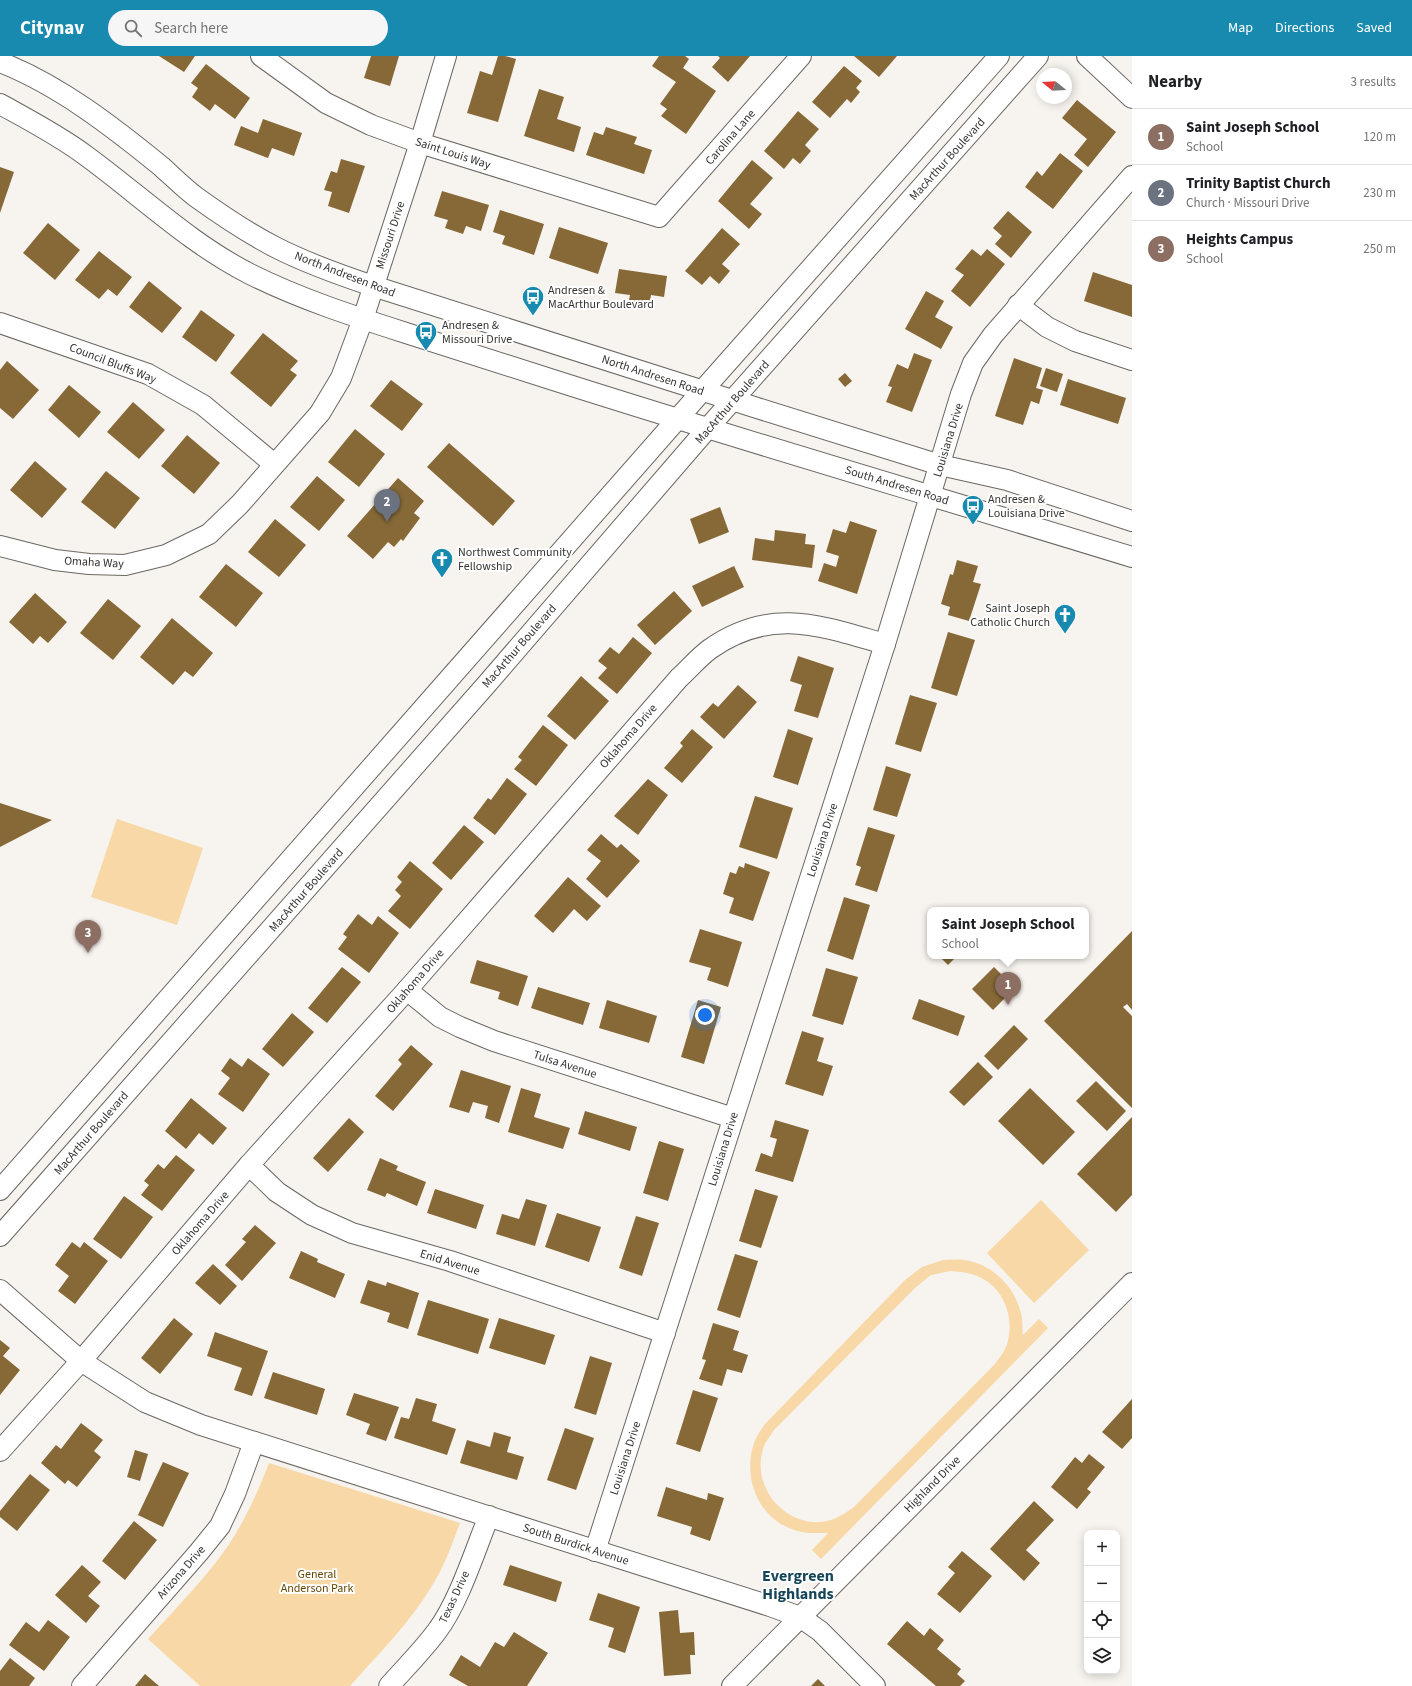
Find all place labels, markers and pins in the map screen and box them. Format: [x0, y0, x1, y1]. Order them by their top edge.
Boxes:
place label: Andresen & MacArthur Boulevard [548, 282, 654, 313]
bus stop icon: Andresen & MacArthur Boulevard [520, 284, 546, 317]
place label: Andresen & Missouri Drive [442, 317, 512, 348]
bus stop icon: Andresen & Missouri Drive [413, 319, 439, 352]
pin: 2 [374, 489, 400, 522]
place label: Andresen & Louisiana Drive [988, 491, 1065, 522]
bus stop icon: Andresen & Louisiana Drive [960, 493, 986, 526]
place label: Northwest Community Fellowship [458, 544, 572, 575]
church icon: Northwest Community Fellowship [429, 546, 455, 579]
place label: Saint Joseph Catholic Church [970, 600, 1050, 631]
church icon: Saint Joseph Catholic Church [1052, 602, 1078, 635]
pin: 3 [75, 920, 101, 953]
pin: 1 [995, 972, 1021, 1005]

